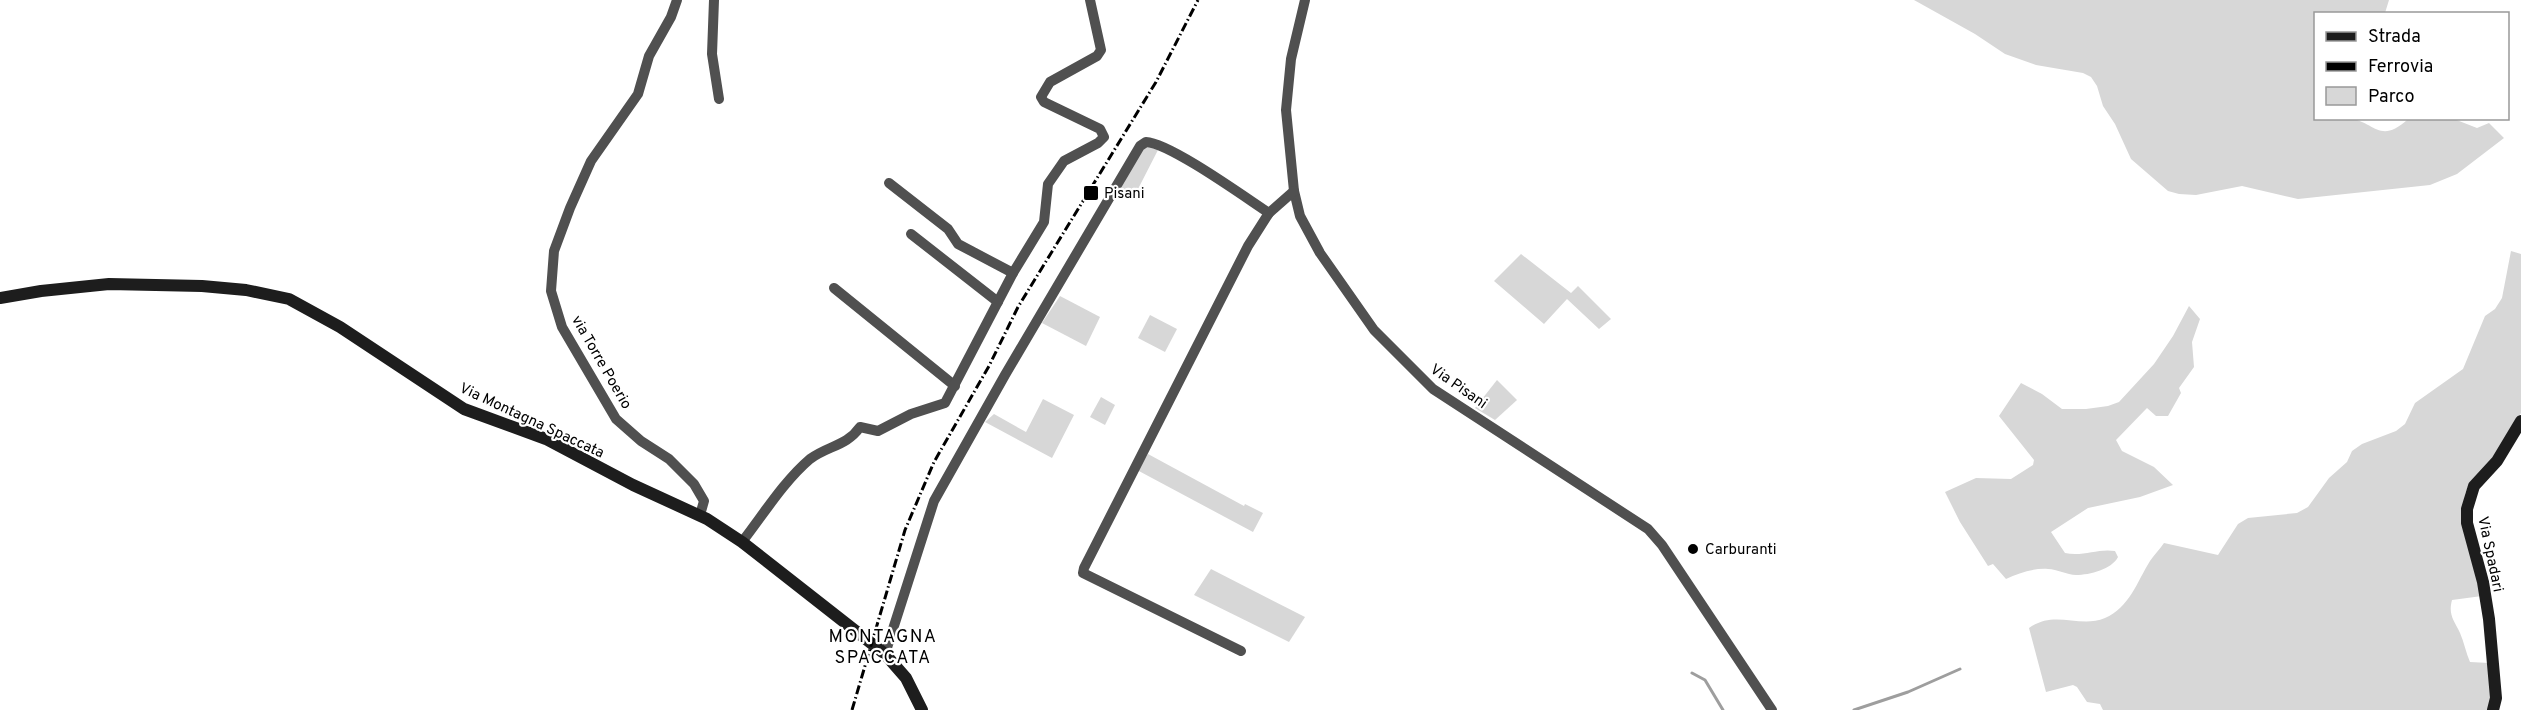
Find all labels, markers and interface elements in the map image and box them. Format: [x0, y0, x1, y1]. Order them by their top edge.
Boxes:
legend [2314, 12, 2509, 120]
text: Strada [2368, 26, 2421, 49]
text: Ferrovia [2368, 56, 2433, 79]
text: Parco [2368, 86, 2414, 109]
marker: Pisani [1082, 184, 1100, 202]
place label: Pisani [1104, 185, 1145, 204]
street label: via Torre Poerio [566, 312, 635, 413]
street label: Via Pisani [1426, 361, 1490, 414]
street label: Via Montagna Spaccata [456, 379, 607, 463]
street label: Via Spadari [2472, 515, 2507, 594]
place label: Carburanti [1705, 541, 1777, 560]
marker: Carburanti [1686, 542, 1700, 556]
district label: MONTAGNA SPACCATA [829, 626, 937, 670]

